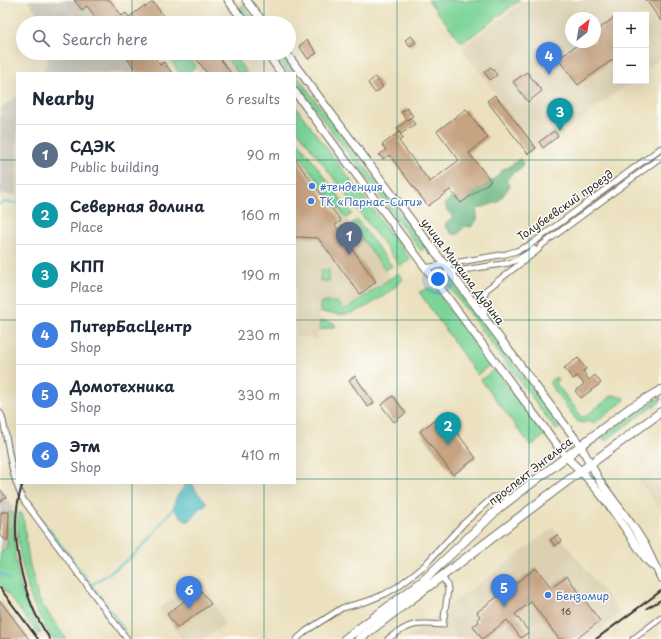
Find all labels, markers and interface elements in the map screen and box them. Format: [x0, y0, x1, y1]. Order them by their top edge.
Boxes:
north arrow [565, 12, 601, 48]
map controls [613, 12, 649, 84]
button: + [613, 12, 649, 48]
search box [16, 16, 296, 60]
icon: search [30, 27, 52, 49]
text: Search here [62, 27, 148, 50]
pin: 4 [536, 42, 562, 75]
button: − [613, 48, 649, 84]
text: Nearby [32, 85, 94, 111]
text: 6 results [225, 89, 280, 108]
pin: 3 [547, 98, 573, 131]
text: СДЭК [70, 134, 115, 157]
text: 1 [42, 145, 48, 164]
text: 90 m [247, 145, 280, 164]
text: Public building [70, 157, 159, 176]
street label: Толубеевский проезд [514, 165, 616, 245]
place label: #тенденция [320, 178, 383, 195]
marker: #тенденция [307, 181, 317, 191]
place label: ТК «Парнас-Сити» [319, 193, 422, 210]
text: Северная долина [70, 194, 205, 217]
marker: ТК «Парнас-Сити» [306, 196, 316, 206]
text: 2 [40, 205, 50, 224]
text: 160 m [241, 205, 280, 224]
street label: улица Михаила Дудина [417, 214, 509, 328]
text: Place [70, 217, 103, 236]
pin: 1 [336, 222, 362, 255]
text: КПП [70, 254, 105, 277]
text: 3 [41, 265, 49, 284]
text: 190 m [241, 265, 280, 284]
your location [428, 269, 448, 289]
text: Place [70, 277, 103, 296]
text: ПитерБасЦентр [70, 314, 192, 337]
text: 4 [41, 325, 49, 344]
text: 230 m [238, 325, 280, 344]
text: Shop [70, 337, 101, 356]
text: Домотехника [70, 374, 175, 397]
text: 5 [41, 385, 49, 404]
text: 330 m [237, 385, 280, 404]
text: Shop [70, 397, 101, 416]
pin: 2 [435, 412, 461, 445]
street label: проспект Энгельса [484, 433, 576, 509]
text: Этм [70, 434, 101, 457]
text: 6 [40, 445, 50, 464]
text: 410 m [241, 445, 280, 464]
text: Shop [70, 457, 101, 476]
pin: 5 [491, 574, 517, 607]
pin: 6 [176, 576, 202, 609]
place label: Бензомир [556, 587, 610, 604]
marker: Бензомир [543, 590, 553, 600]
house number: 16 [561, 604, 571, 618]

